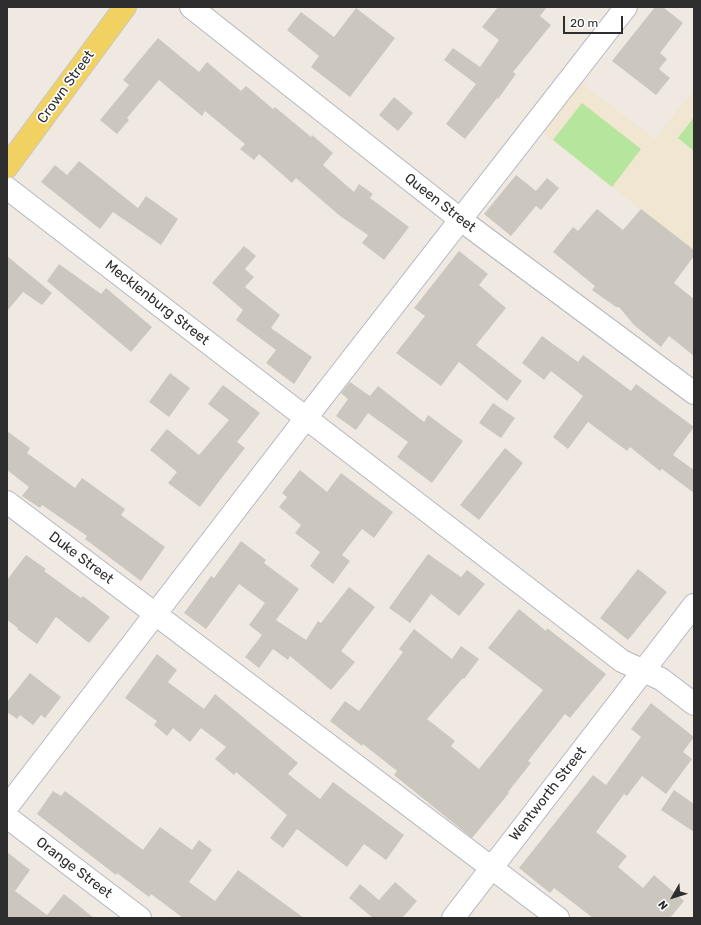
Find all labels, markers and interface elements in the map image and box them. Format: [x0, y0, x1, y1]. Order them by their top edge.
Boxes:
scale bar [565, 8, 625, 34]
text: 20 m [570, 16, 598, 30]
street label: Crown Street [34, 47, 98, 127]
street label: Queen Street [401, 170, 479, 236]
street label: Mecklenburg Street [101, 257, 213, 349]
street label: Duke Street [45, 528, 117, 588]
street label: Wentworth Street [506, 744, 590, 844]
street label: Orange Street [33, 834, 115, 902]
north arrow [653, 877, 693, 917]
text: N [656, 898, 671, 912]

